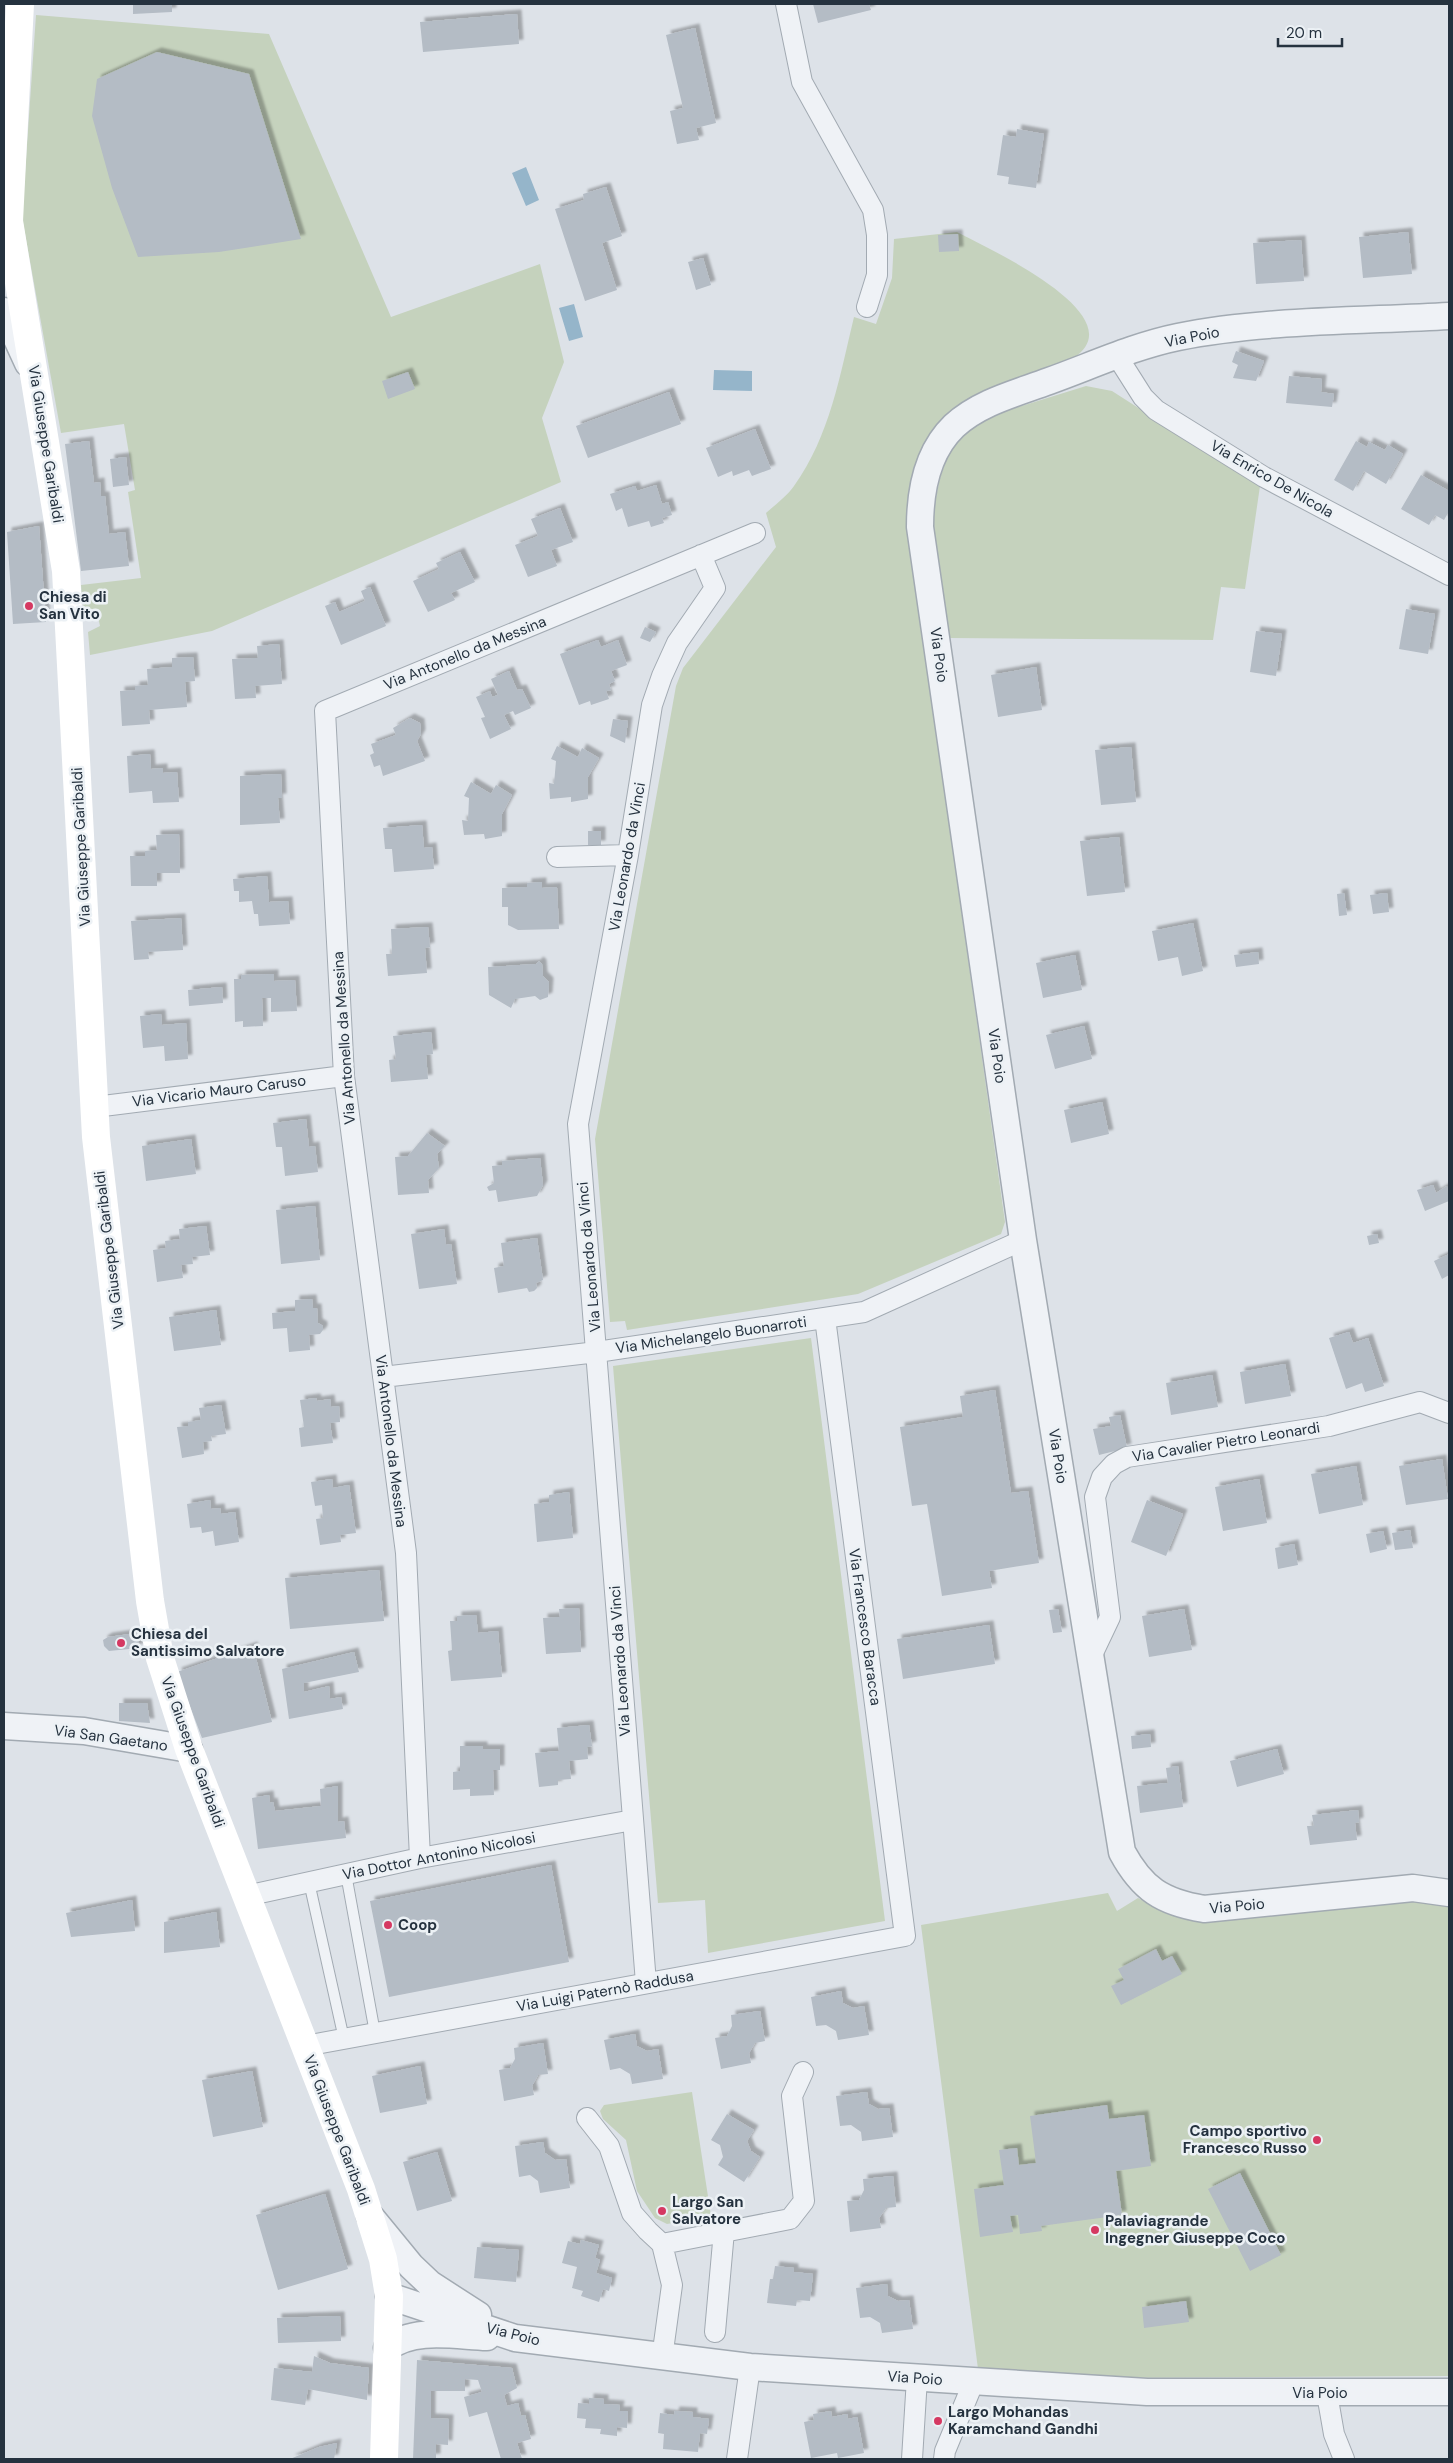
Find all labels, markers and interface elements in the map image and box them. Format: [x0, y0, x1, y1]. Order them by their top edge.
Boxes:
scale bar [1278, 15, 1342, 47]
text: 20 m [1286, 23, 1322, 43]
street label: Via Poio [1163, 322, 1221, 352]
street label: Via Giuseppe Garibaldi [24, 364, 68, 524]
street label: Via Enrico De Nicola [1207, 436, 1337, 522]
place label: Chiesa di San Vito [39, 587, 107, 624]
marker: Chiesa di San Vito [23, 600, 35, 612]
street label: Via Antonello da Messina [381, 611, 549, 695]
street label: Via Poio [925, 626, 953, 684]
street label: Via Giuseppe Garibaldi [67, 767, 95, 927]
street label: Via Leonardo da Vinci [604, 781, 650, 933]
street label: Via Antonello da Messina [328, 951, 360, 1125]
street label: Via Poio [983, 1027, 1011, 1085]
street label: Via Vicario Mauro Caruso [131, 1070, 307, 1112]
street label: Via Giuseppe Garibaldi [89, 1170, 129, 1330]
street label: Via Leonardo da Vinci [572, 1181, 606, 1333]
street label: Via Michelangelo Buonarroti [614, 1312, 808, 1358]
street label: Via Antonello da Messina [370, 1354, 412, 1528]
street label: Via Cavalier Pietro Leonardi [1131, 1417, 1321, 1467]
street label: Via Poio [1044, 1427, 1072, 1485]
street label: Via Francesco Baracca [844, 1547, 886, 1707]
street label: Via Leonardo da Vinci [605, 1585, 635, 1737]
place label: Chiesa del Santissimo Salvatore [131, 1624, 285, 1661]
marker: Chiesa del Santissimo Salvatore [115, 1637, 127, 1649]
street label: Via Giuseppe Garibaldi [156, 1674, 230, 1830]
street label: Via San Gaetano [53, 1720, 169, 1756]
street label: Via Dottor Antonino Nicolosi [341, 1827, 537, 1885]
street label: Via Poio [1209, 1894, 1266, 1918]
place label: Coop [398, 1915, 437, 1935]
marker: Coop [382, 1919, 394, 1931]
street label: Via Luigi Paternò Raddusa [515, 1966, 695, 2016]
street label: Via Giuseppe Garibaldi [299, 2052, 375, 2208]
place label: Campo sportivo Francesco Russo [1183, 2121, 1307, 2158]
marker: Campo sportivo Francesco Russo [1311, 2134, 1323, 2146]
place label: Largo San Salvatore [672, 2192, 744, 2229]
marker: Largo San Salvatore [656, 2205, 668, 2217]
place label: Palaviagrande Ingegner Giuseppe Coco [1105, 2211, 1285, 2248]
marker: Palaviagrande Ingegner Giuseppe Coco [1089, 2224, 1101, 2236]
street label: Via Poio [484, 2318, 542, 2350]
street label: Via Poio [887, 2366, 943, 2390]
street label: Via Poio [1292, 2383, 1348, 2403]
place label: Largo Mohandas Karamchand Gandhi [948, 2402, 1098, 2439]
marker: Largo Mohandas Karamchand Gandhi [932, 2415, 944, 2427]

